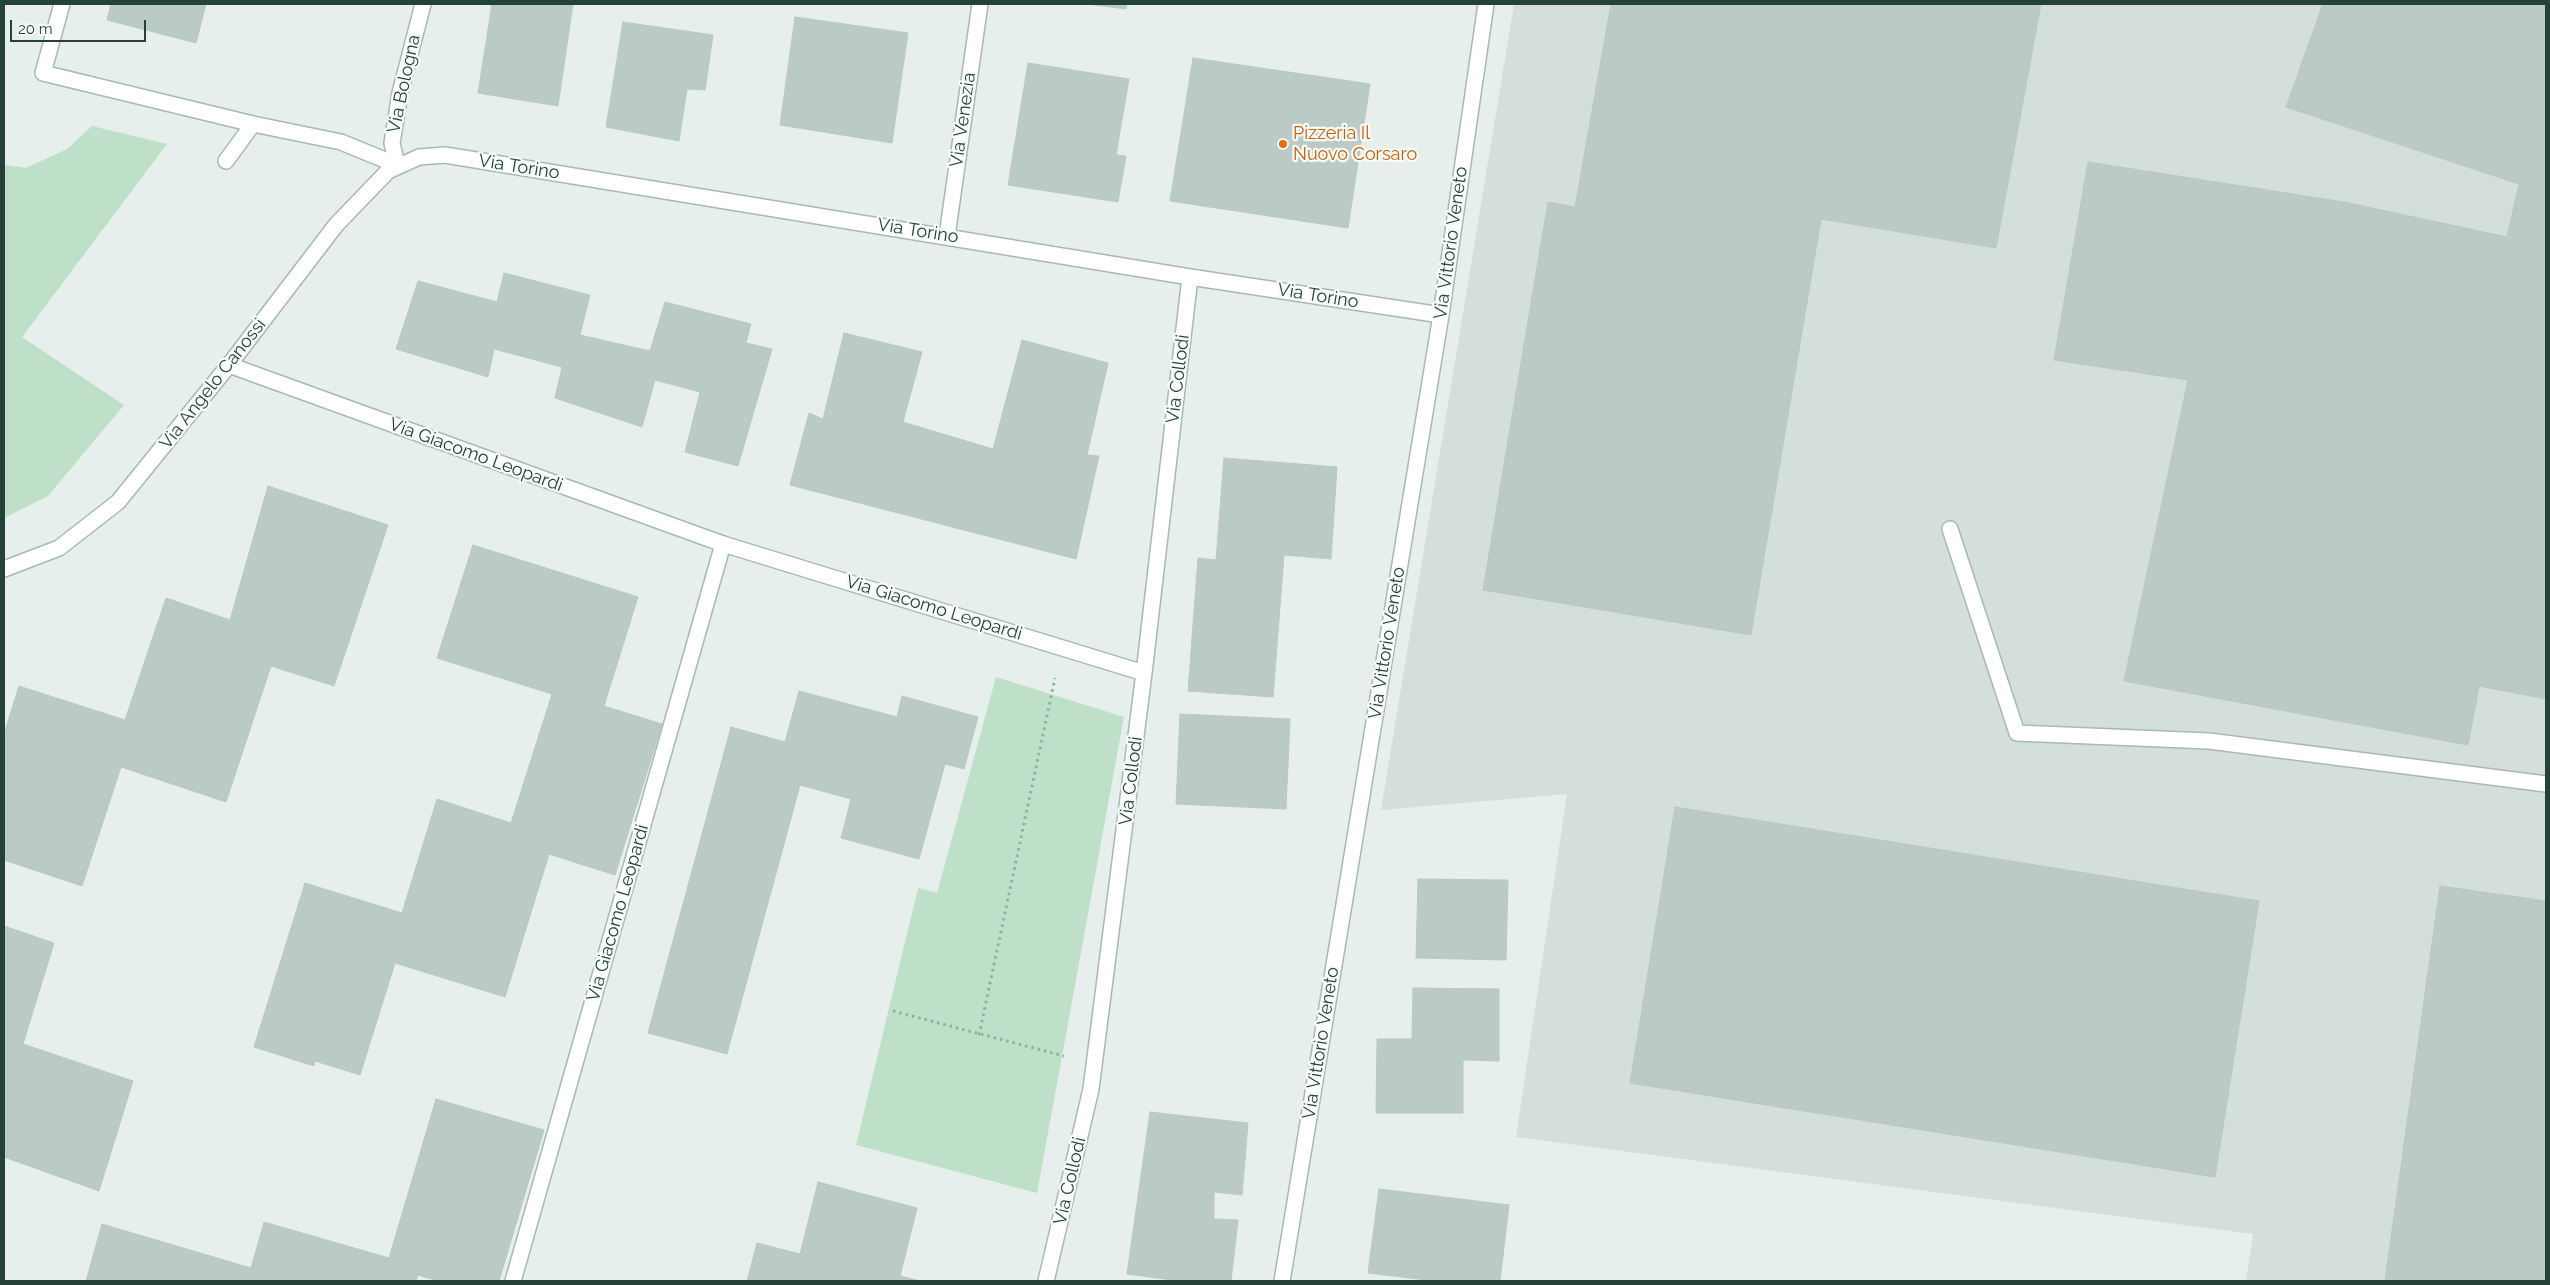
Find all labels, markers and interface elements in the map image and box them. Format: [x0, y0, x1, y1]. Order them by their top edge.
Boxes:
scale bar [12, 10, 149, 42]
text: 20 m [18, 20, 53, 38]
street label: Via Bologna [383, 33, 425, 135]
street label: Via Venezia [946, 71, 980, 169]
place label: Pizzeria Il Nuovo Corsaro [1293, 123, 1417, 166]
marker: Pizzeria Il Nuovo Corsaro [1277, 138, 1289, 150]
street label: Via Torino [477, 150, 561, 184]
street label: Via Vittorio Veneto [1430, 165, 1472, 321]
street label: Via Torino [876, 214, 960, 248]
street label: Via Torino [1276, 279, 1360, 313]
street label: Via Angelo Canossi [155, 314, 271, 454]
street label: Via Collodi [1162, 333, 1194, 425]
street label: Via Giacomo Leopardi [386, 414, 566, 496]
street label: Via Vittorio Veneto [1364, 565, 1410, 721]
street label: Via Giacomo Leopardi [843, 571, 1025, 645]
street label: Via Collodi [1115, 735, 1147, 827]
street label: Via Giacomo Leopardi [582, 822, 654, 1004]
street label: Via Vittorio Veneto [1298, 965, 1344, 1121]
street label: Via Collodi [1049, 1135, 1091, 1227]

